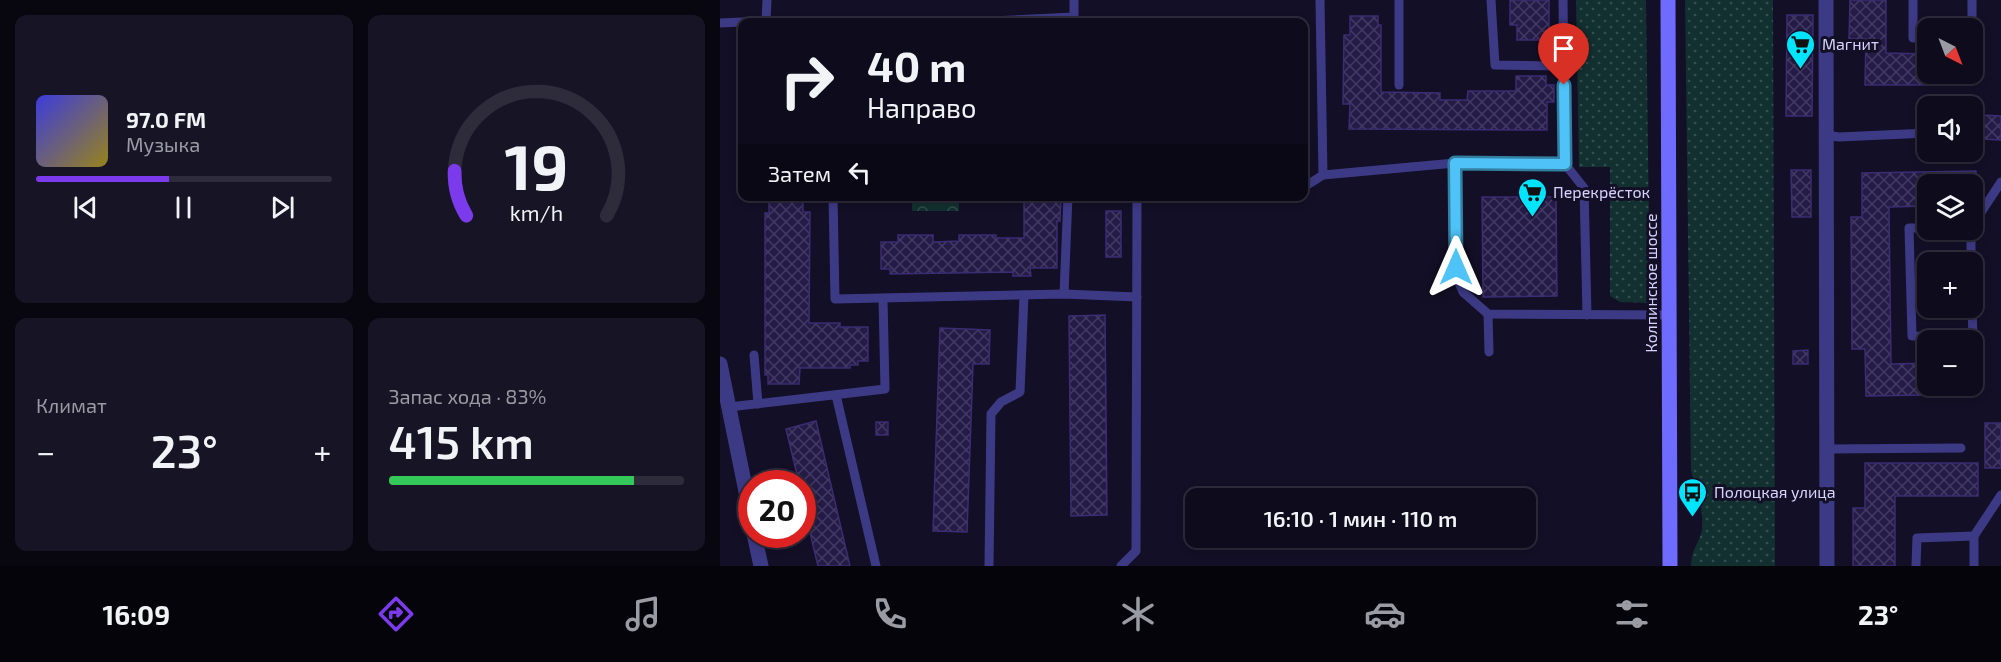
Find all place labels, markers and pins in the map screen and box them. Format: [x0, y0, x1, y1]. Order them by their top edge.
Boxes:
pin [1538, 23, 1589, 85]
supermarket icon: Магнит [1785, 28, 1817, 70]
place label: Магнит [1822, 34, 1879, 53]
supermarket icon: Перекрёсток [1516, 176, 1548, 218]
place label: Перекрёсток [1553, 182, 1651, 201]
bus stop icon: Полоцкая улица [1677, 476, 1709, 518]
place label: Полоцкая улица [1714, 482, 1836, 502]

